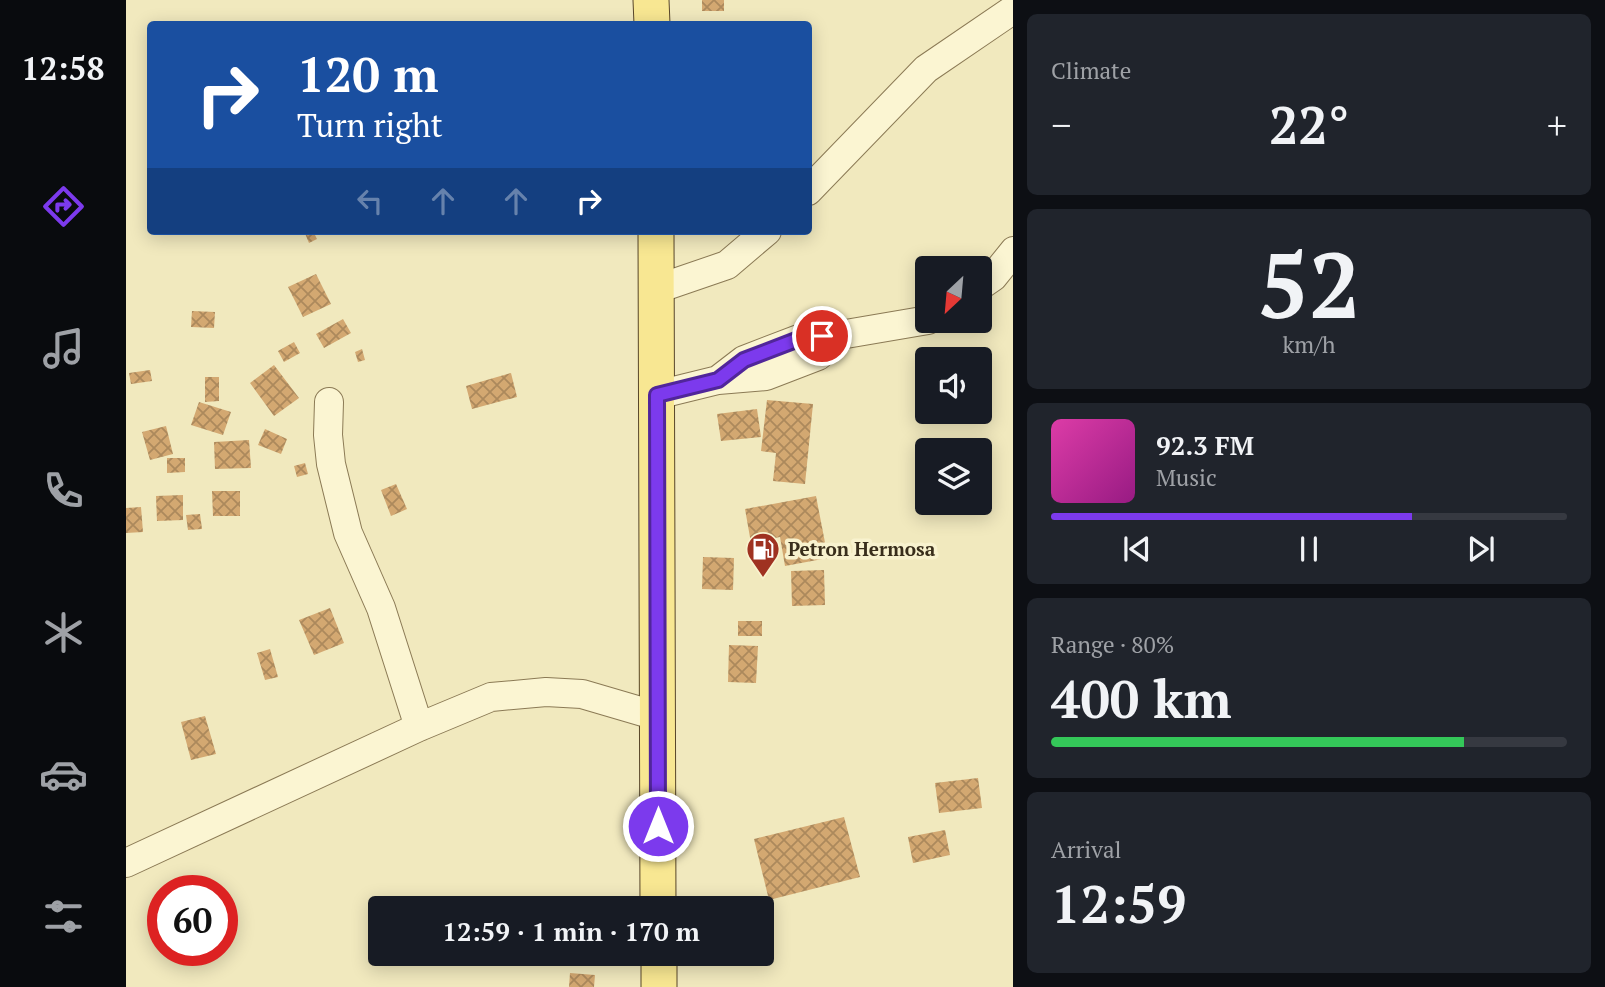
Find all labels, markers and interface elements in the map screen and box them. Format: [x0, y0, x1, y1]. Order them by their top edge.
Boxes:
text: 120 m [297, 41, 439, 106]
text: 12:58 [21, 47, 105, 89]
icon: right [182, 49, 273, 140]
text: Climate [1051, 55, 1131, 86]
text: 22° [1269, 90, 1349, 159]
text: − [1051, 100, 1071, 150]
text: + [1547, 100, 1567, 150]
text: Turn right [297, 104, 443, 146]
icon: directions [39, 182, 88, 231]
icon: left [351, 182, 389, 220]
icon: ahead [424, 182, 462, 220]
icon: ahead [497, 182, 535, 220]
icon: right [570, 182, 608, 220]
text: 52 [1258, 223, 1360, 344]
north arrow [915, 256, 992, 332]
map controls [915, 256, 992, 515]
pin [792, 306, 852, 366]
icon: arrive [803, 317, 841, 355]
icon: music [39, 324, 88, 373]
text: km/h [1282, 329, 1336, 360]
button: sound [915, 347, 992, 424]
text: 92.3 FM [1156, 428, 1254, 462]
button: layers [915, 438, 992, 515]
text: Music [1156, 462, 1217, 493]
icon: phone [39, 466, 88, 515]
fuel station icon: Petron Hermosa [744, 530, 782, 579]
icon: previous [1118, 530, 1156, 568]
icon: pause [1290, 530, 1328, 568]
icon: next [1462, 530, 1500, 568]
place label: Petron Hermosa [788, 536, 936, 561]
icon: climate [39, 608, 88, 657]
text: Range · 80% [1051, 629, 1174, 660]
text: 400 km [1051, 664, 1232, 733]
icon: car [39, 750, 88, 799]
position arrow [621, 789, 695, 863]
text: Arrival [1051, 834, 1122, 865]
text: 12:59 [1051, 869, 1186, 938]
speed limit sign: 60 [147, 875, 238, 966]
icon: filters [39, 892, 88, 941]
text: 12:59 · 1 min · 170 m [442, 914, 700, 948]

